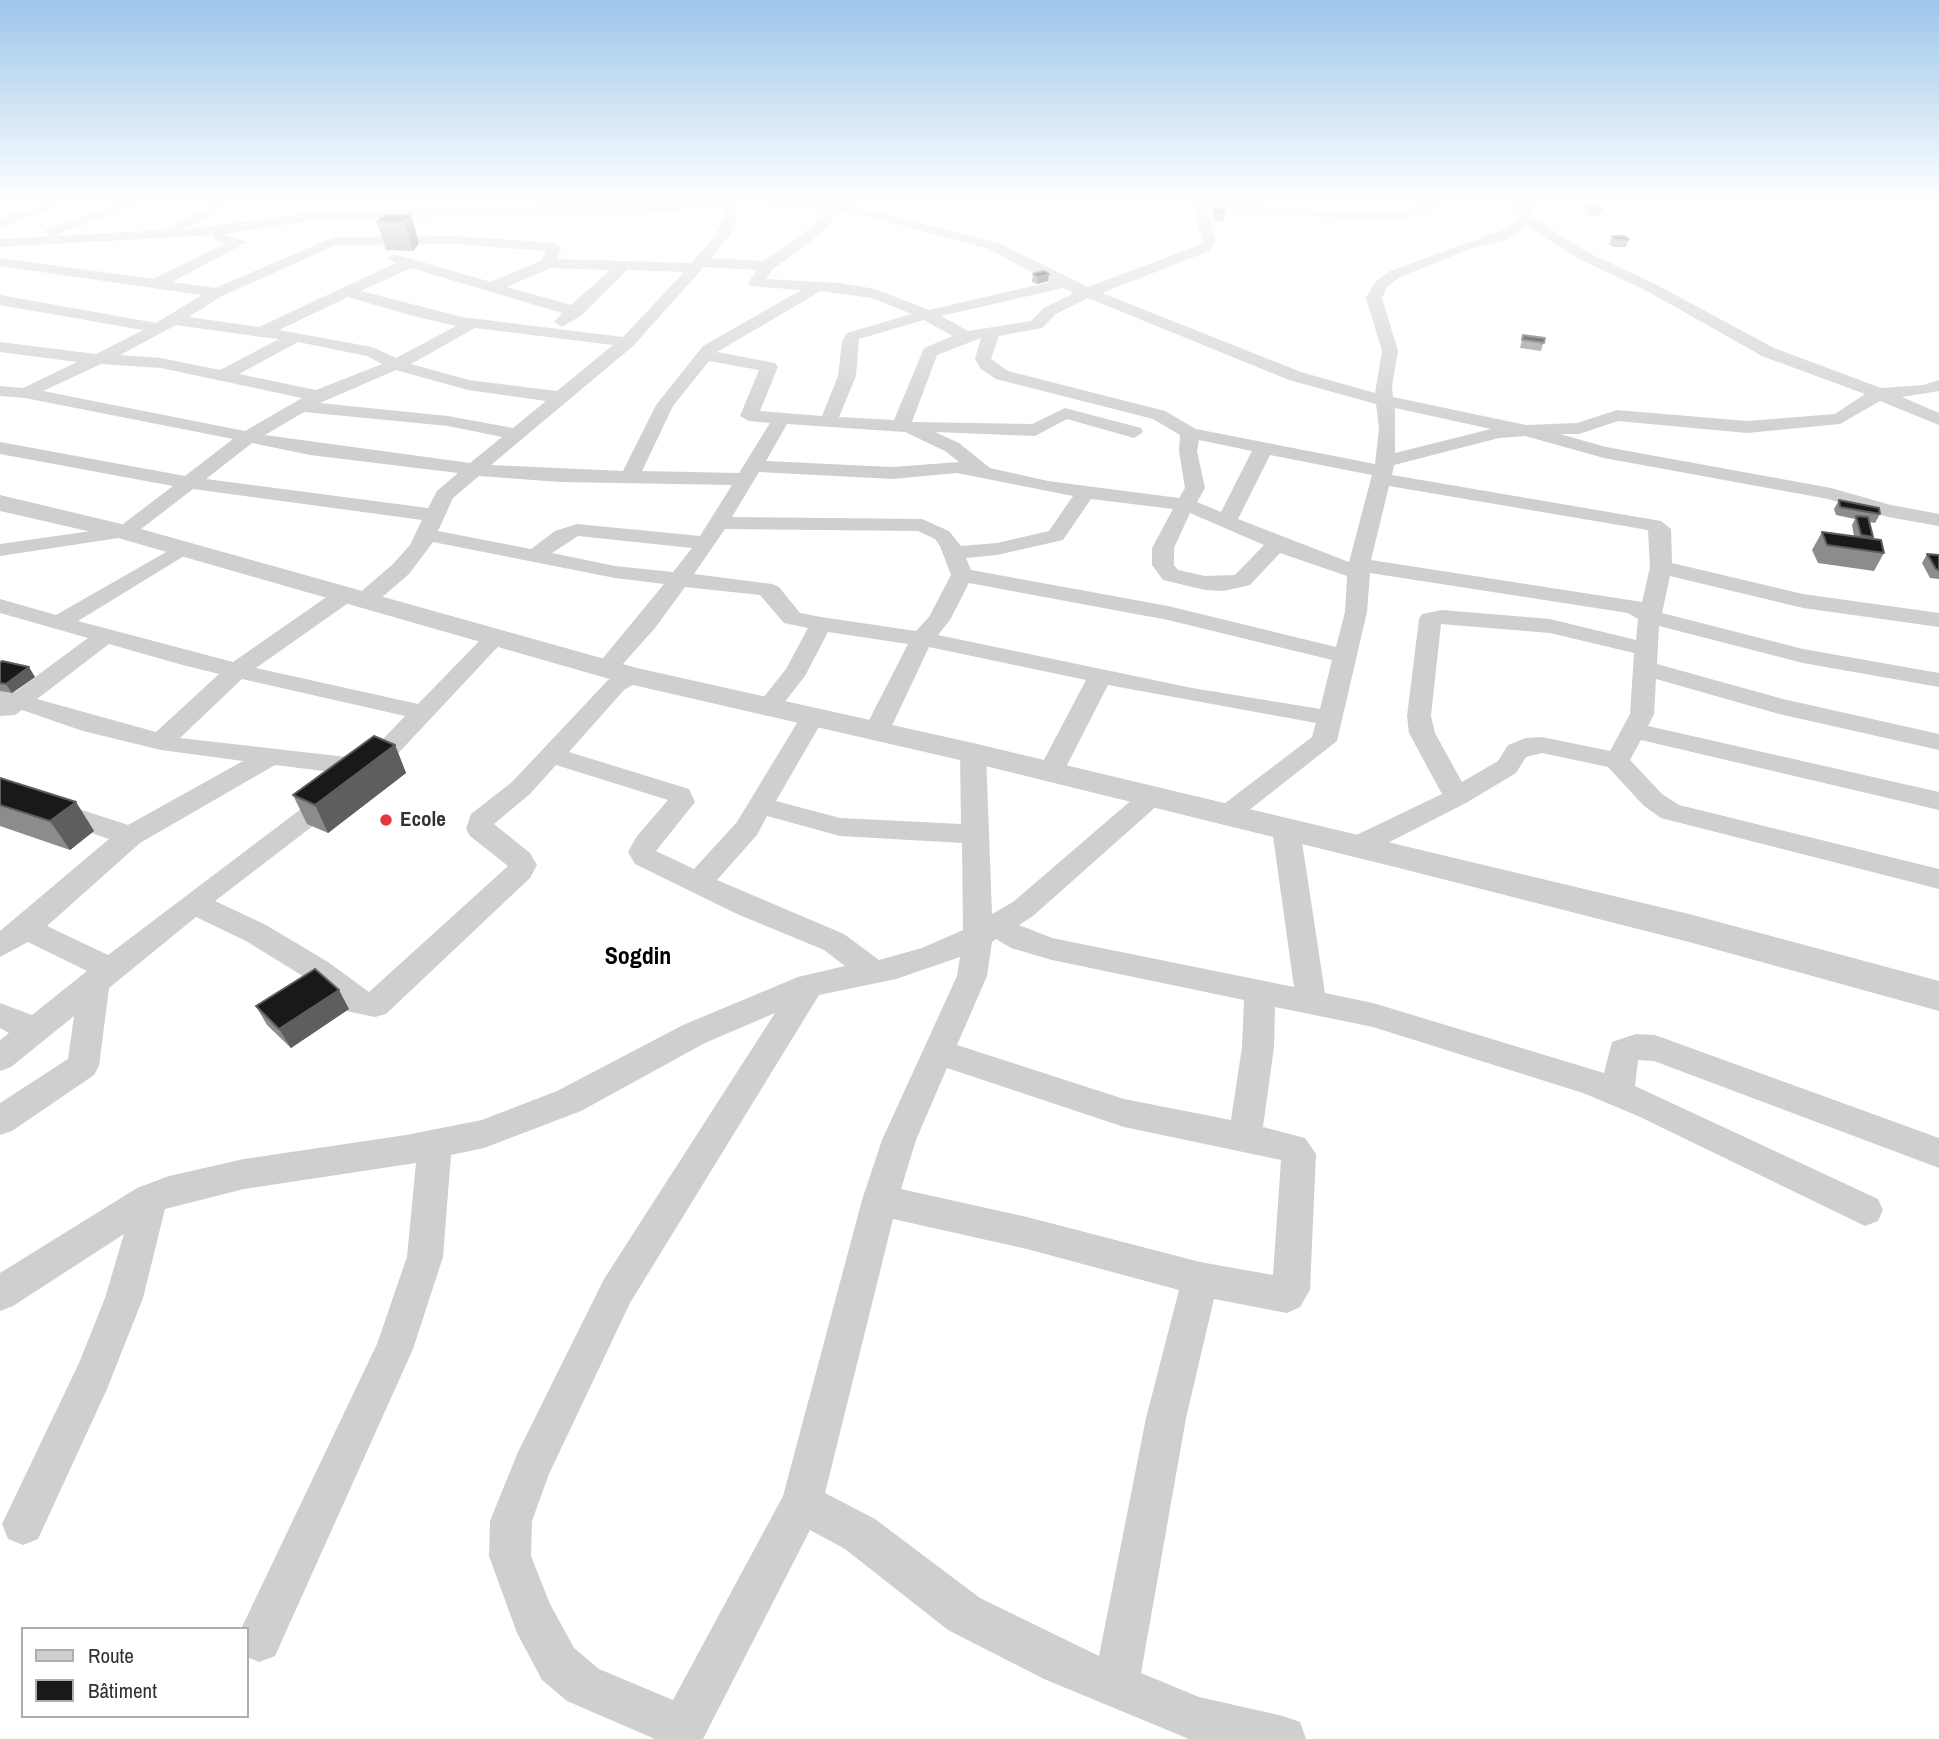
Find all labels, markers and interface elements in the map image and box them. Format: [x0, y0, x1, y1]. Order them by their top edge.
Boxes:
place label: Ecole [400, 807, 446, 833]
marker: Ecole [378, 812, 394, 828]
district label: Sogdin [605, 944, 671, 972]
legend [21, 1627, 248, 1718]
text: Route [88, 1641, 134, 1670]
text: Bâtiment [88, 1676, 157, 1705]

